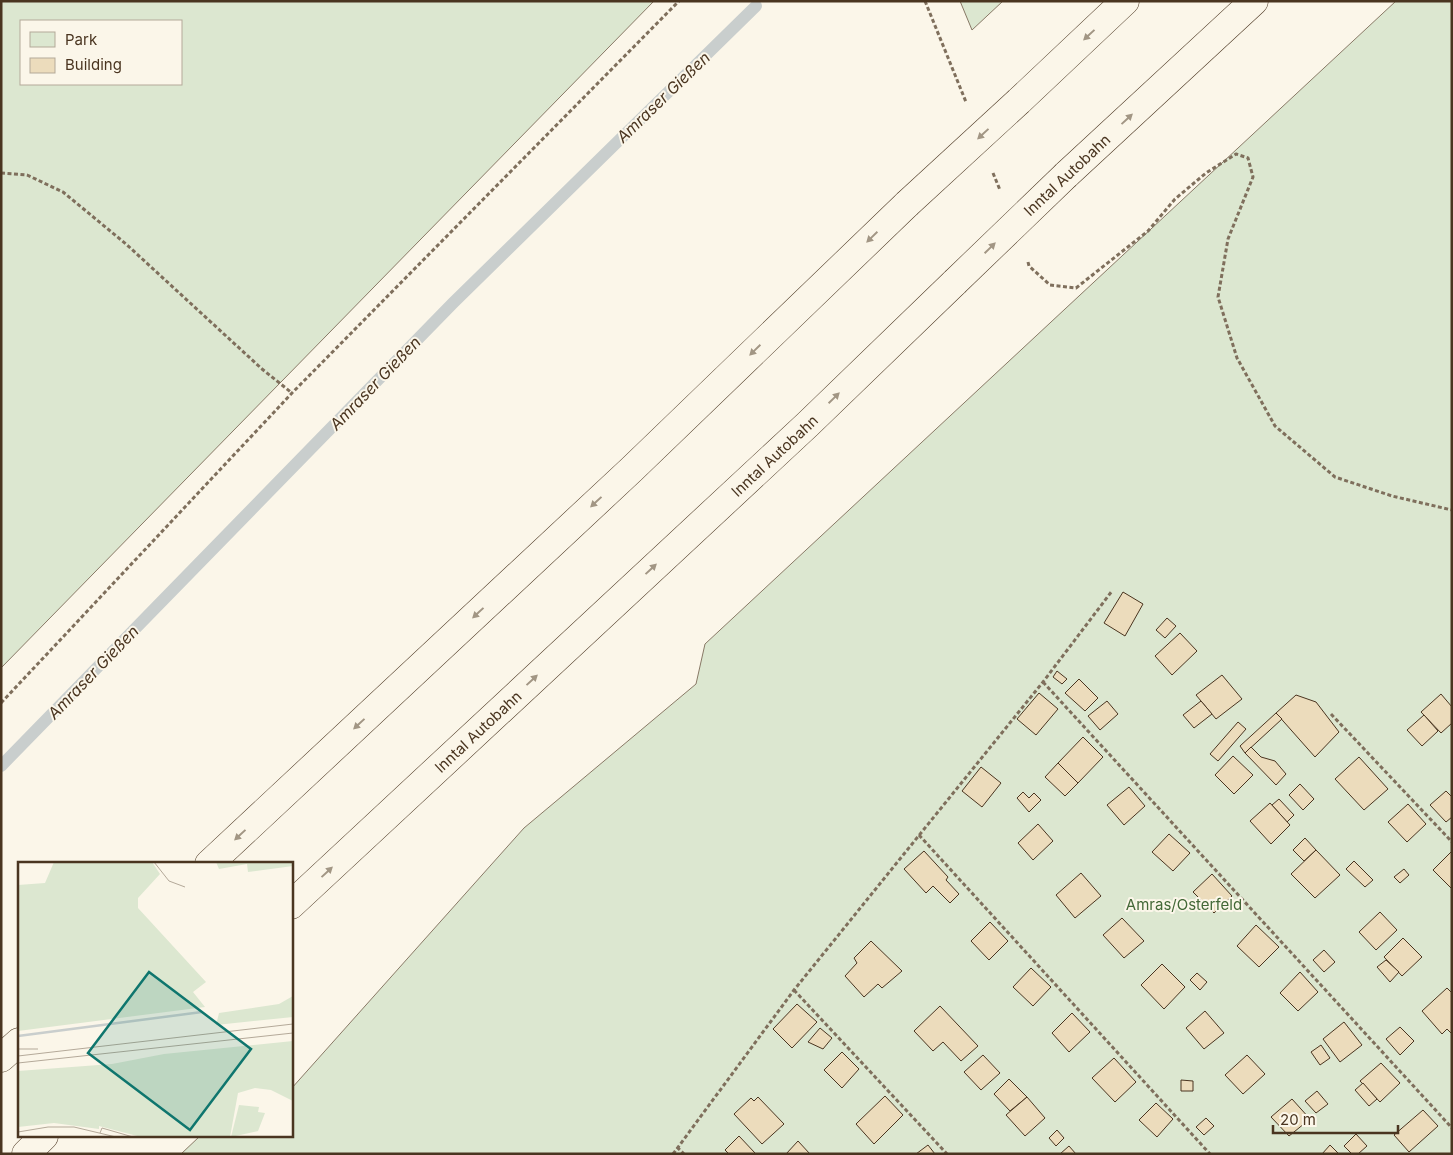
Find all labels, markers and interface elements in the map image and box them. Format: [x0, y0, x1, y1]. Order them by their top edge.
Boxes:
legend [20, 20, 182, 85]
one-way arrow [1084, 29, 1096, 41]
text: Park [65, 30, 98, 49]
water label: Amraser Gießen [611, 47, 714, 147]
text: Building [65, 55, 122, 74]
one-way arrow [1121, 113, 1134, 124]
one-way arrow [977, 128, 989, 140]
street label: Inntal Autobahn [1020, 130, 1114, 220]
one-way arrow [866, 231, 878, 243]
one-way arrow [983, 242, 995, 254]
water label: Amraser Gießen [325, 332, 425, 435]
one-way arrow [749, 344, 761, 356]
one-way arrow [827, 393, 839, 405]
street label: Inntal Autobahn [727, 410, 822, 500]
one-way arrow [590, 496, 602, 508]
one-way arrow [645, 563, 657, 575]
one-way arrow [472, 607, 484, 619]
water label: Amraser Gießen [43, 621, 143, 724]
one-way arrow [526, 674, 538, 686]
street label: Inntal Autobahn [430, 686, 525, 776]
one-way arrow [353, 718, 365, 730]
one-way arrow [235, 829, 247, 841]
inset map [18, 862, 292, 1138]
one-way arrow [320, 866, 332, 878]
park label: Amras/Osterfeld [1126, 895, 1242, 914]
scale bar [1273, 1102, 1398, 1134]
text: 20 m [1280, 1110, 1316, 1129]

